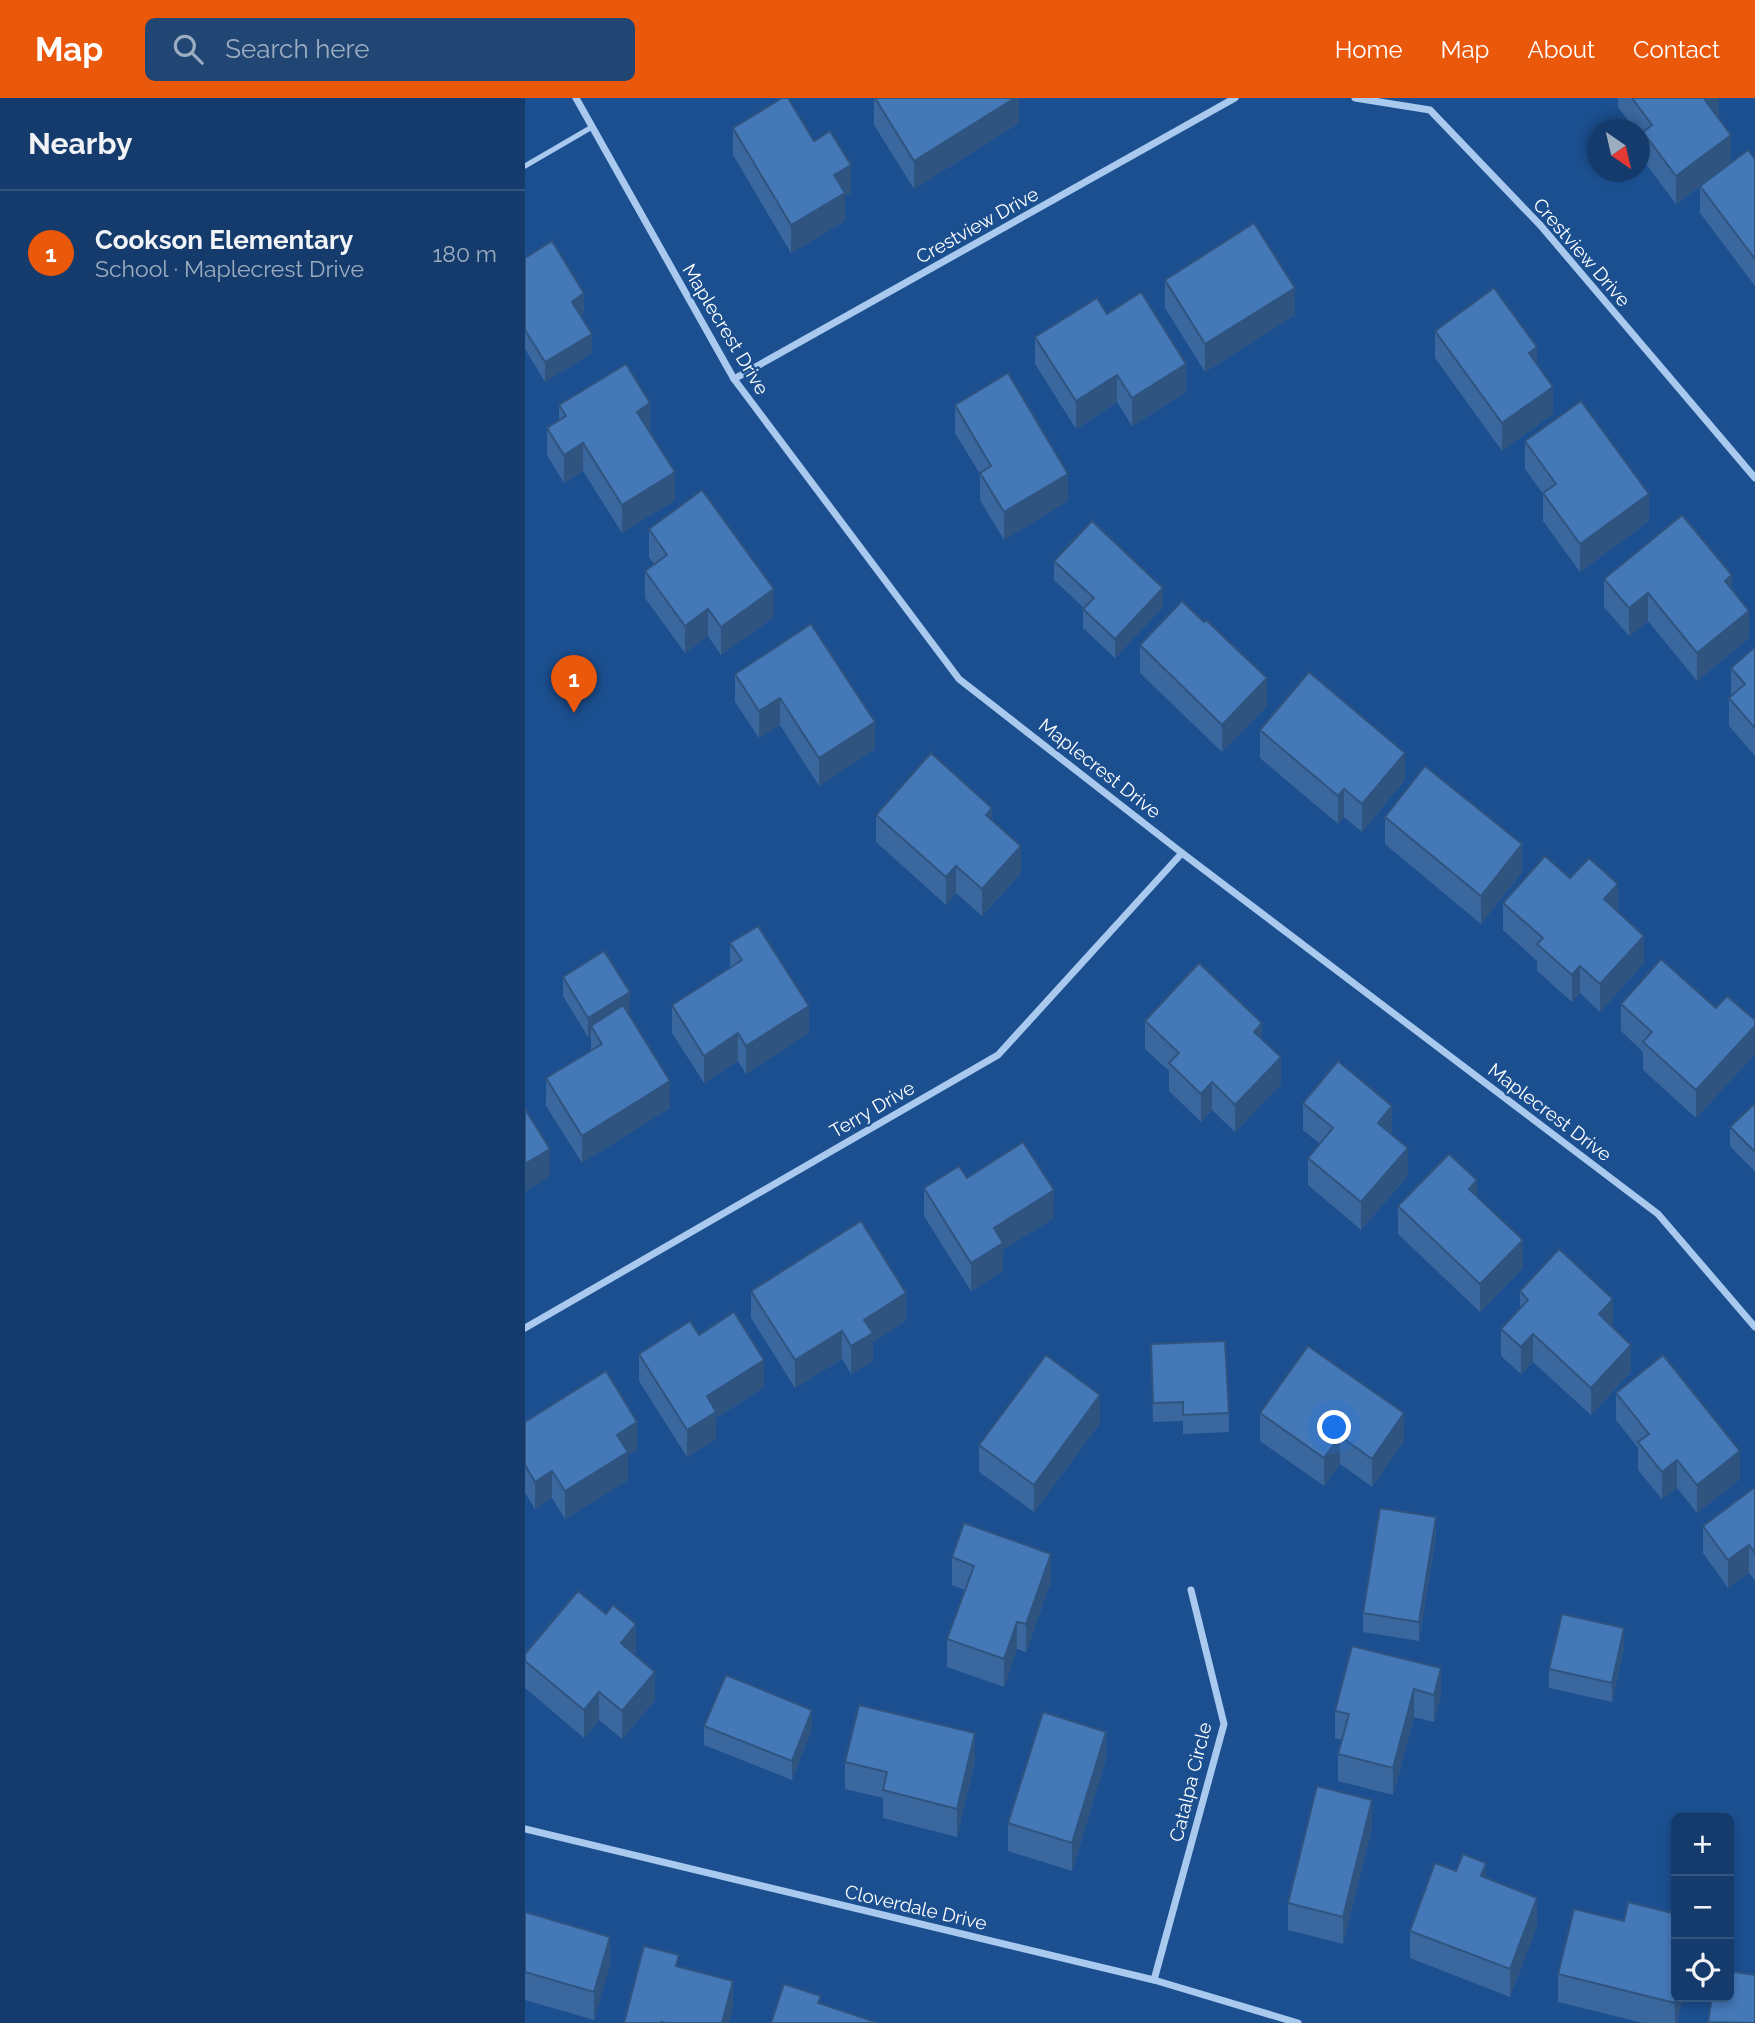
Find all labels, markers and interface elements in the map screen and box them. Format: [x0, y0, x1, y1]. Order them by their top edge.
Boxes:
search box [145, 18, 635, 81]
text: Map [35, 30, 103, 69]
icon: search [169, 30, 207, 68]
text: Search here [225, 34, 370, 64]
text: Home [1335, 35, 1403, 64]
text: Map [1441, 35, 1489, 64]
text: About [1527, 35, 1595, 64]
text: Contact [1633, 35, 1720, 64]
north arrow [1587, 119, 1650, 182]
text: Nearby [28, 126, 132, 161]
street label: Crestview Drive [912, 182, 1042, 268]
street label: Crestview Drive [1529, 193, 1635, 311]
text: Cookson Elementary [95, 225, 353, 255]
text: 1 [45, 240, 57, 267]
text: 180 m [432, 240, 497, 267]
text: School · Maplecrest Drive [95, 255, 364, 282]
street label: Maplecrest Drive [678, 260, 774, 398]
pin: 1 [551, 655, 597, 713]
street label: Maplecrest Drive [1035, 714, 1165, 822]
street label: Maplecrest Drive [1484, 1058, 1616, 1166]
street label: Terry Drive [826, 1076, 918, 1142]
your location [1317, 1410, 1351, 1444]
street label: Catalpa Circle [1165, 1720, 1215, 1844]
map controls [1671, 1813, 1734, 2002]
button: + [1671, 1813, 1734, 1876]
button: − [1671, 1876, 1734, 1939]
street label: Cloverdale Drive [843, 1880, 989, 1934]
button: locate [1671, 1939, 1734, 2002]

